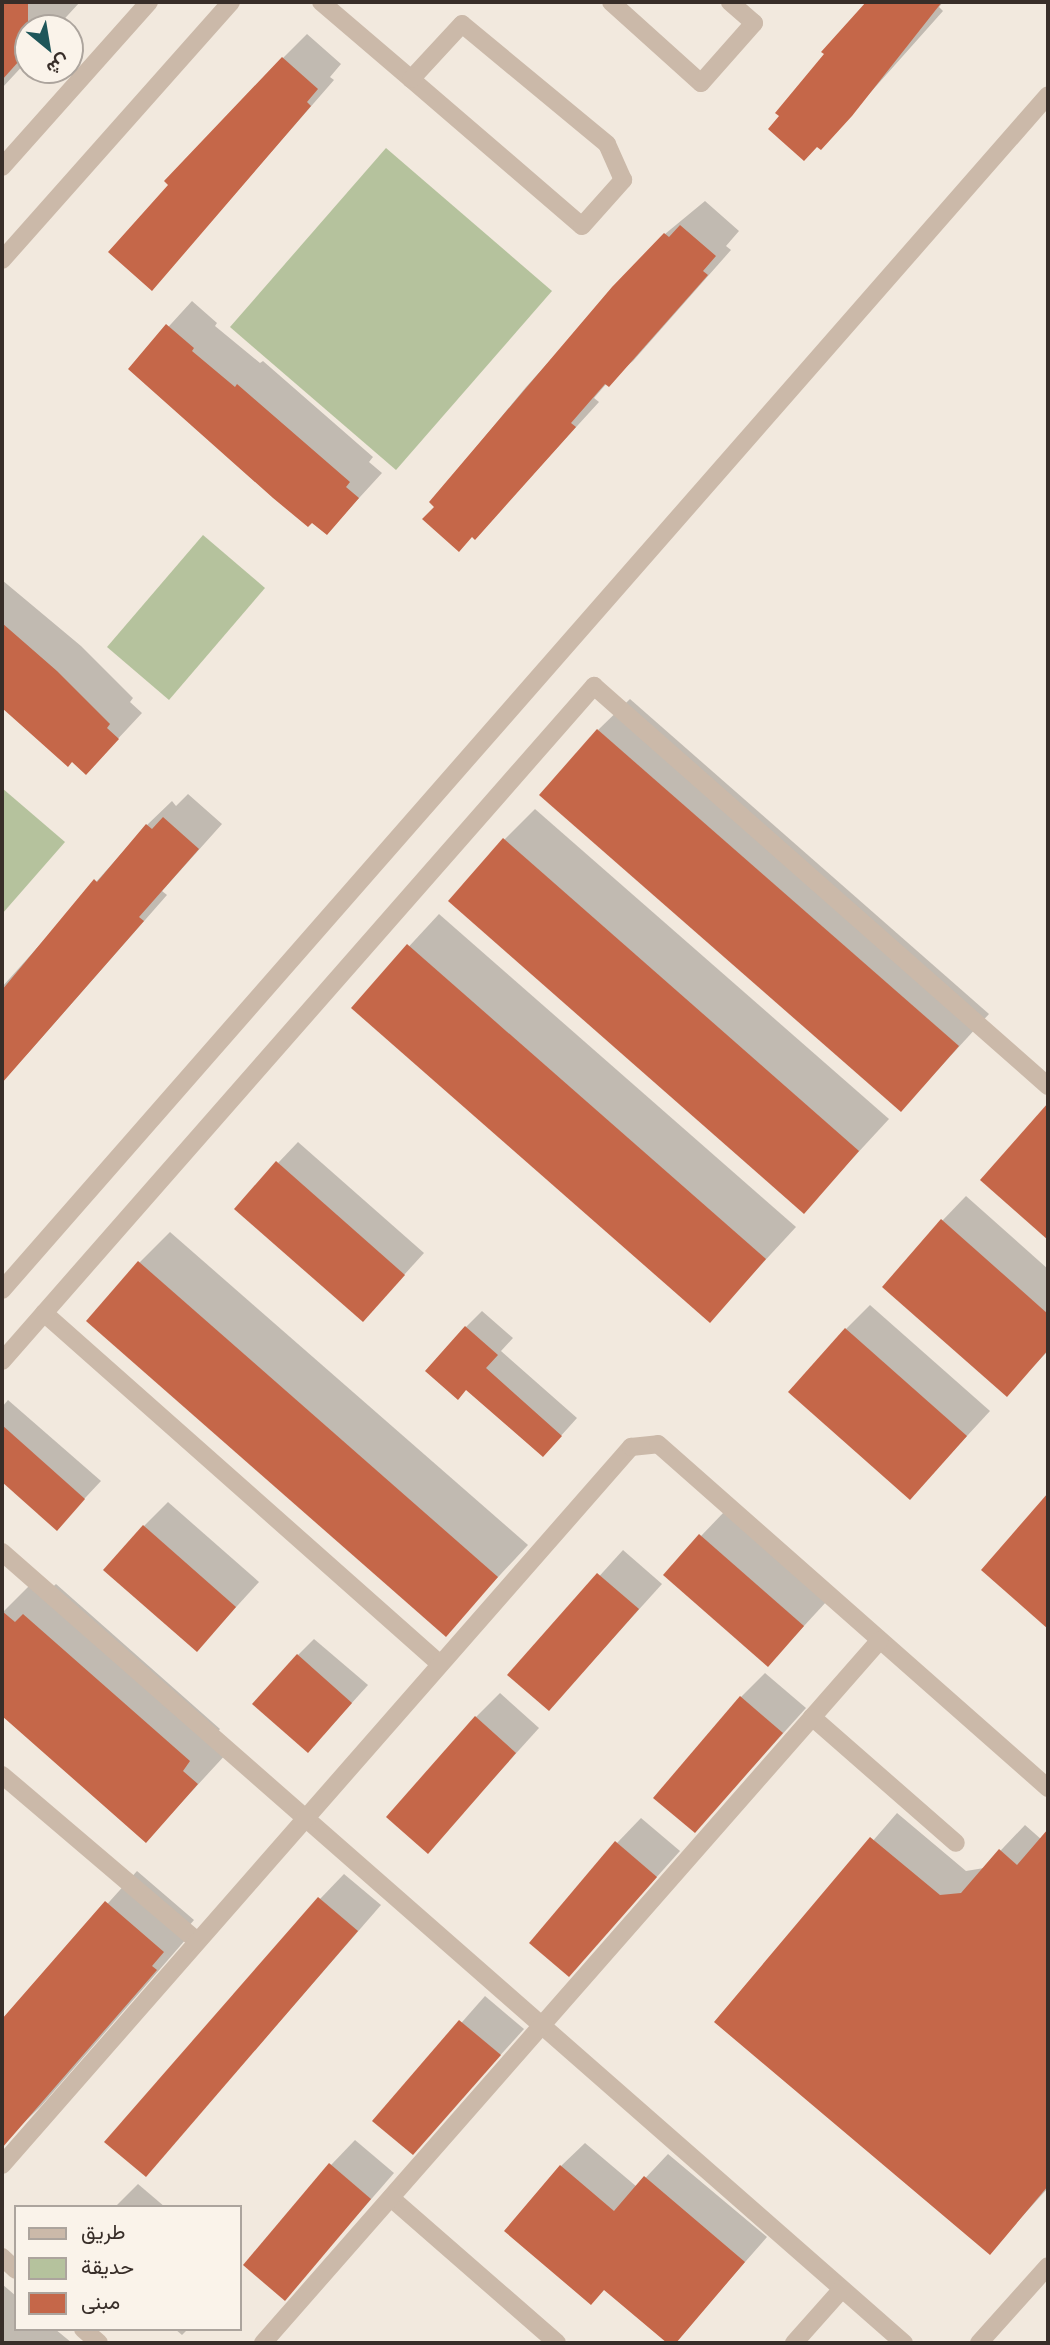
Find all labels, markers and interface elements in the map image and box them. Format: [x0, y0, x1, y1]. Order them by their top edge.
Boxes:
north arrow [14, 14, 84, 84]
text: ش [43, 50, 74, 81]
legend [14, 2205, 242, 2331]
text: طريق [81, 2219, 126, 2243]
text: حديقة [81, 2254, 134, 2278]
text: مبنى [81, 2289, 120, 2313]

